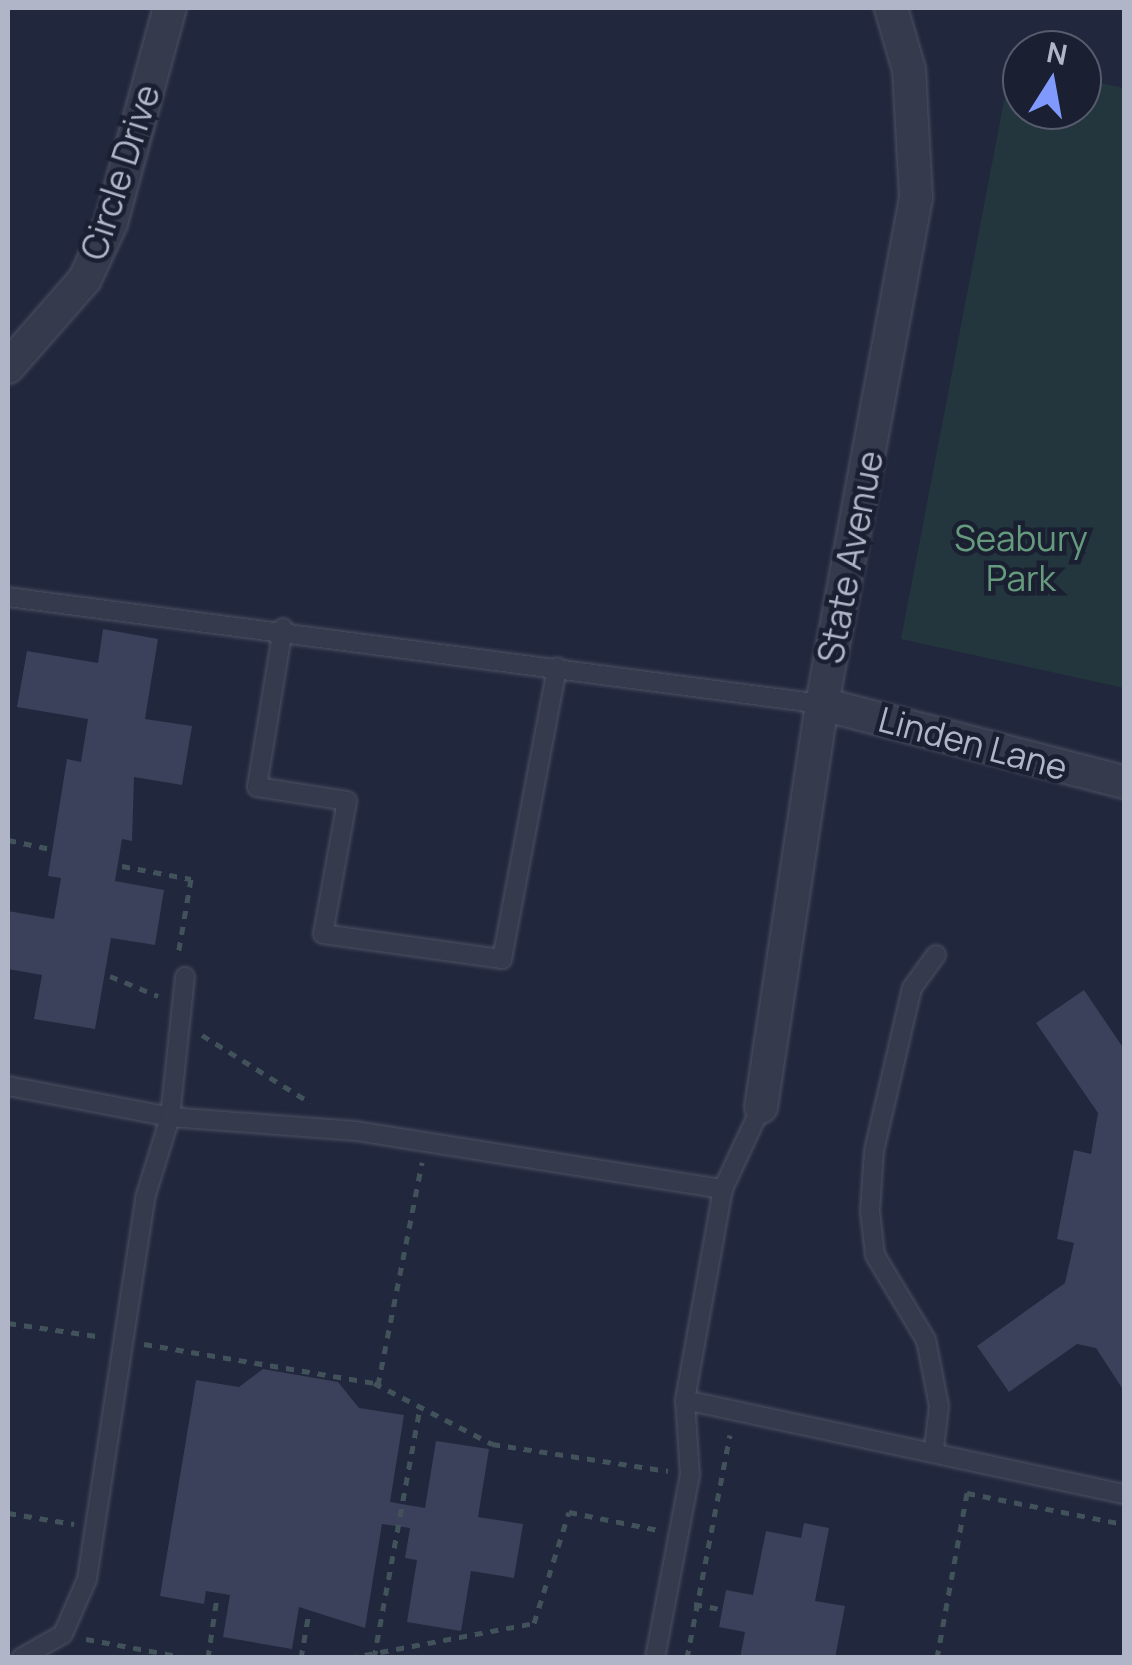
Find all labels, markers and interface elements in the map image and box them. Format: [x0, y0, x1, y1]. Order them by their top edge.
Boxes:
north arrow [1002, 30, 1102, 130]
text: N [1044, 32, 1071, 73]
street label: Circle Drive [72, 79, 168, 265]
street label: State Avenue [809, 447, 891, 667]
park label: Seabury Park [954, 517, 1088, 599]
street label: Linden Lane [874, 698, 1072, 788]

